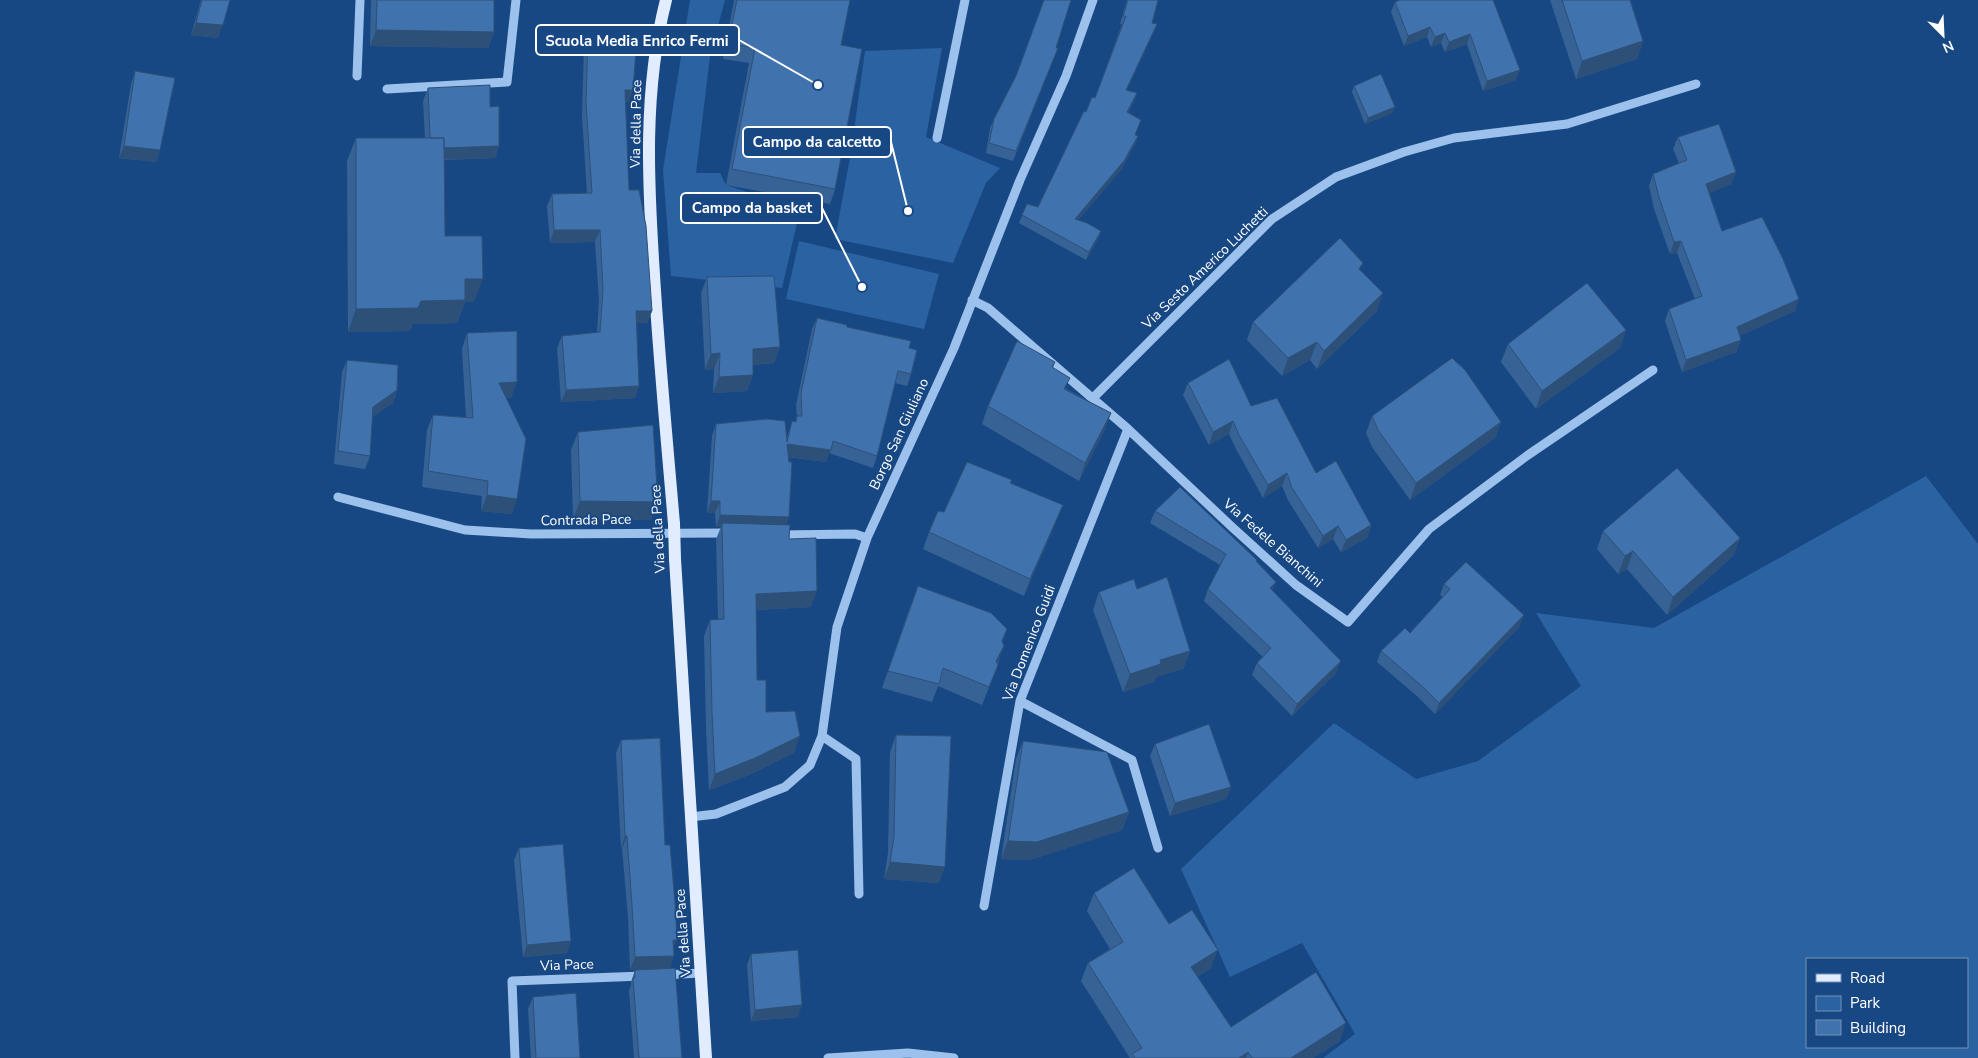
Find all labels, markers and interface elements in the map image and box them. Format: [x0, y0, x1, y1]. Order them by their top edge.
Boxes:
north arrow [1918, 10, 1968, 60]
callout: Scuola Media Enrico Fermi [536, 25, 739, 55]
text: Scuola Media Enrico Fermi [545, 31, 729, 51]
text: N [1939, 36, 1957, 57]
street label: Via della Pace [626, 80, 646, 169]
callout: Campo da calcetto [743, 127, 891, 157]
text: Campo da calcetto [753, 132, 882, 152]
callout: Campo da basket [681, 193, 822, 223]
text: Campo da basket [692, 198, 812, 218]
street label: Via Sesto Americo Luchetti [1137, 203, 1272, 334]
street label: Borgo San Giuliano [865, 375, 933, 493]
street label: Via della Pace [646, 484, 670, 575]
street label: Via Fedele Bianchini [1218, 494, 1327, 592]
street label: Contrada Pace [540, 510, 632, 530]
street label: Via Domenico Guidi [998, 582, 1060, 705]
street label: Via della Pace [670, 888, 696, 979]
street label: Via Pace [539, 955, 594, 975]
legend [1806, 958, 1968, 1048]
text: Road [1850, 968, 1885, 988]
text: Park [1850, 993, 1880, 1013]
text: Building [1850, 1018, 1906, 1038]

